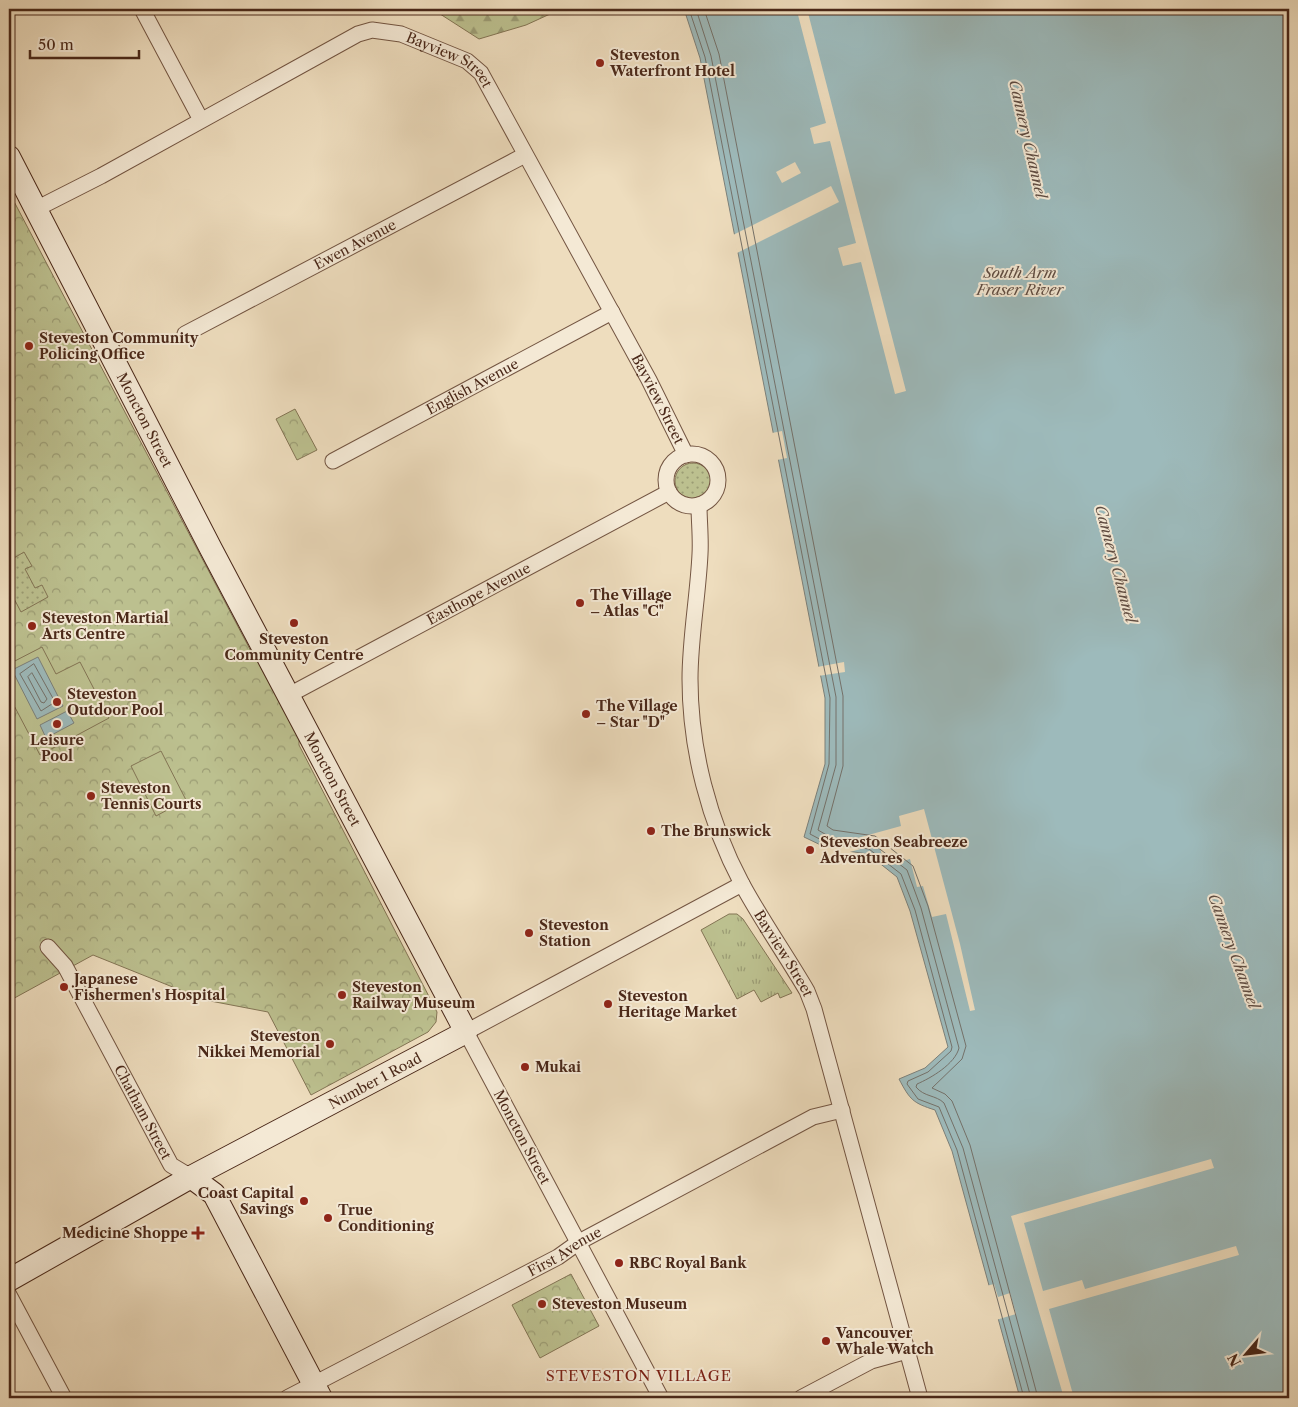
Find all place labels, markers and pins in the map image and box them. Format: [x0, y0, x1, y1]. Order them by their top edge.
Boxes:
place label: Steveston Waterfront Hotel [609, 46, 735, 80]
marker: Steveston Waterfront Hotel [594, 57, 606, 69]
place label: Steveston Community Policing Office [39, 329, 199, 363]
marker: Steveston Community Policing Office [23, 340, 35, 352]
place label: The Village – Atlas "C" [590, 586, 672, 620]
marker: The Village – Atlas "C" [574, 597, 586, 609]
place label: Steveston Martial Arts Centre [41, 609, 169, 643]
marker: Steveston Community Centre [288, 617, 300, 629]
marker: Steveston Martial Arts Centre [26, 620, 38, 632]
place label: Steveston Community Centre [224, 630, 364, 664]
place label: Steveston Outdoor Pool [67, 685, 163, 719]
marker: Steveston Outdoor Pool [51, 696, 63, 708]
place label: The Village – Star "D" [596, 697, 678, 731]
marker: The Village – Star "D" [580, 708, 592, 720]
marker: Leisure Pool [51, 718, 63, 730]
place label: Leisure Pool [30, 731, 84, 765]
place label: Steveston Tennis Courts [101, 779, 202, 813]
marker: Steveston Tennis Courts [85, 790, 97, 802]
place label: The Brunswick [661, 822, 772, 840]
marker: The Brunswick [645, 825, 657, 837]
place label: Steveston Seabreeze Adventures [819, 833, 968, 867]
marker: Steveston Seabreeze Adventures [804, 844, 816, 856]
place label: Steveston Station [539, 916, 609, 950]
marker: Steveston Station [523, 927, 535, 939]
place label: Japanese Fishermen's Hospital [71, 970, 225, 1004]
place label: Steveston Railway Museum [352, 978, 475, 1012]
marker: Japanese Fishermen's Hospital [58, 981, 70, 993]
place label: Steveston Heritage Market [618, 987, 737, 1021]
marker: Steveston Railway Museum [336, 989, 348, 1001]
marker: Steveston Heritage Market [602, 998, 614, 1010]
place label: Steveston Nikkei Memorial [197, 1027, 320, 1061]
marker: Steveston Nikkei Memorial [324, 1038, 336, 1050]
place label: Mukai [535, 1058, 581, 1076]
marker: Mukai [519, 1061, 531, 1073]
place label: Coast Capital Savings [198, 1184, 294, 1218]
marker: Coast Capital Savings [298, 1195, 310, 1207]
place label: True Conditioning [338, 1201, 435, 1235]
marker: True Conditioning [322, 1212, 334, 1224]
place label: Medicine Shoppe [62, 1224, 188, 1242]
marker: Medicine Shoppe [192, 1227, 204, 1239]
place label: RBC Royal Bank [629, 1254, 747, 1272]
marker: RBC Royal Bank [613, 1257, 625, 1269]
place label: Steveston Museum [552, 1295, 687, 1313]
marker: Steveston Museum [536, 1298, 548, 1310]
place label: Vancouver Whale Watch [835, 1324, 934, 1358]
marker: Vancouver Whale Watch [820, 1335, 832, 1347]

